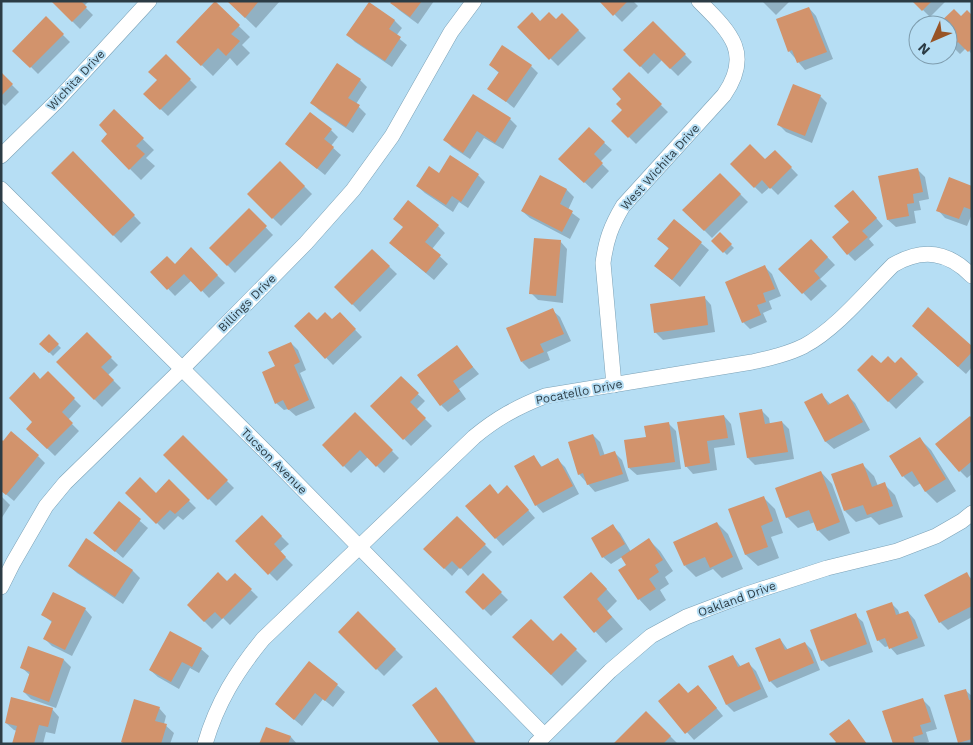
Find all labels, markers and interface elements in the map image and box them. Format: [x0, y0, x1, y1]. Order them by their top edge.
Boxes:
north arrow [908, 15, 958, 65]
text: N [914, 40, 933, 59]
street label: Wichita Drive [44, 47, 108, 113]
street label: West Wichita Drive [618, 121, 702, 213]
street label: Billings Drive [215, 271, 279, 335]
street label: Pocatello Drive [534, 377, 624, 407]
street label: Tucson Avenue [238, 425, 310, 497]
street label: Oakland Drive [696, 578, 778, 620]

